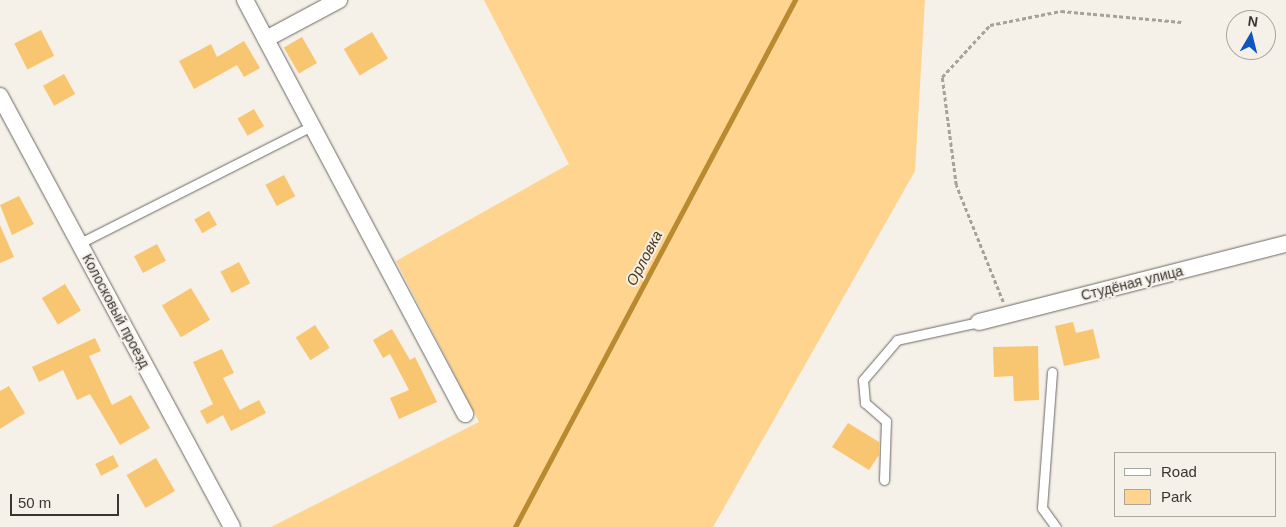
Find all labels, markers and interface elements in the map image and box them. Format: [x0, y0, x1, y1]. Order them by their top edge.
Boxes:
north arrow [1226, 10, 1276, 60]
text: N [1247, 13, 1259, 30]
water label: Орловка [622, 227, 666, 289]
street label: Колосковый проезд [79, 251, 153, 371]
street label: Студёная улица [1079, 262, 1185, 304]
legend [1114, 452, 1276, 517]
text: Road [1161, 463, 1197, 480]
scale bar [12, 484, 121, 516]
text: Park [1161, 488, 1192, 505]
text: 50 m [18, 494, 51, 511]

